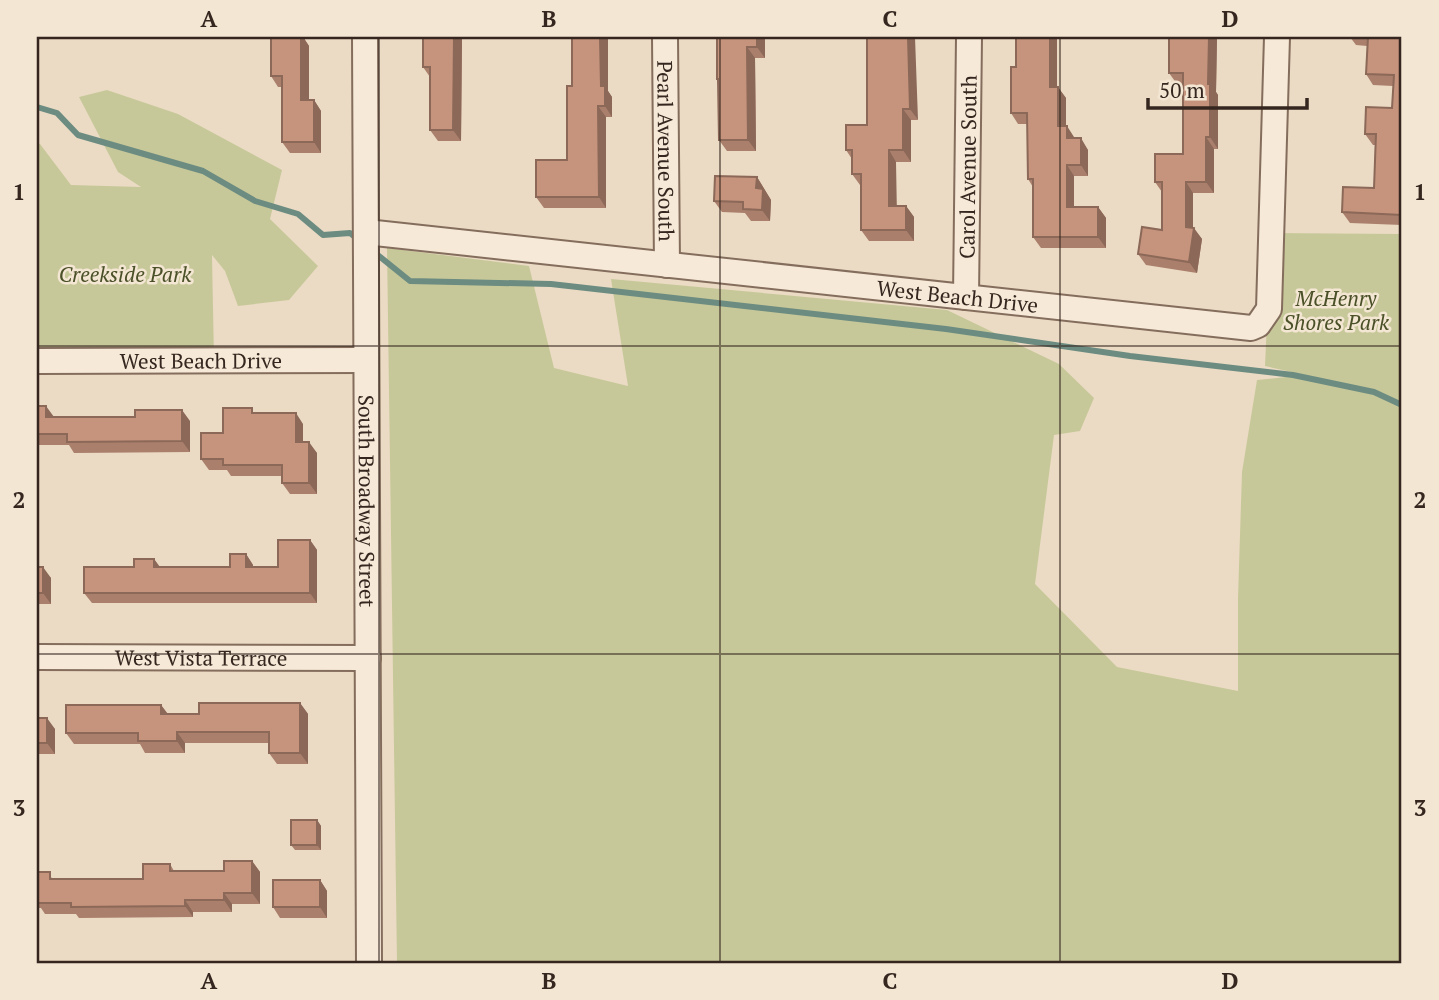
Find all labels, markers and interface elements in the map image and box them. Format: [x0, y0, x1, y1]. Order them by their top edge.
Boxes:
text: A [201, 3, 218, 34]
text: B [542, 3, 557, 34]
text: C [883, 3, 898, 34]
text: D [1222, 3, 1239, 34]
street label: Pearl Avenue South [651, 60, 681, 242]
scale bar [1148, 66, 1308, 110]
street label: Carol Avenue South [952, 75, 983, 259]
text: 50 m [1159, 76, 1205, 104]
text: 1 [13, 176, 26, 207]
text: 1 [1414, 176, 1427, 207]
park label: Creekside Park [59, 260, 192, 288]
street label: West Beach Drive [875, 273, 1040, 319]
park label: McHenry Shores Park [1283, 284, 1390, 336]
street label: West Beach Drive [120, 346, 282, 375]
street label: South Broadway Street [353, 395, 381, 608]
text: 2 [13, 484, 26, 515]
text: 2 [1414, 484, 1427, 515]
street label: West Vista Terrace [115, 643, 287, 672]
text: 3 [13, 792, 26, 823]
text: 3 [1414, 792, 1427, 823]
text: A [201, 965, 218, 996]
text: B [542, 965, 557, 996]
text: C [883, 965, 898, 996]
text: D [1222, 965, 1239, 996]

